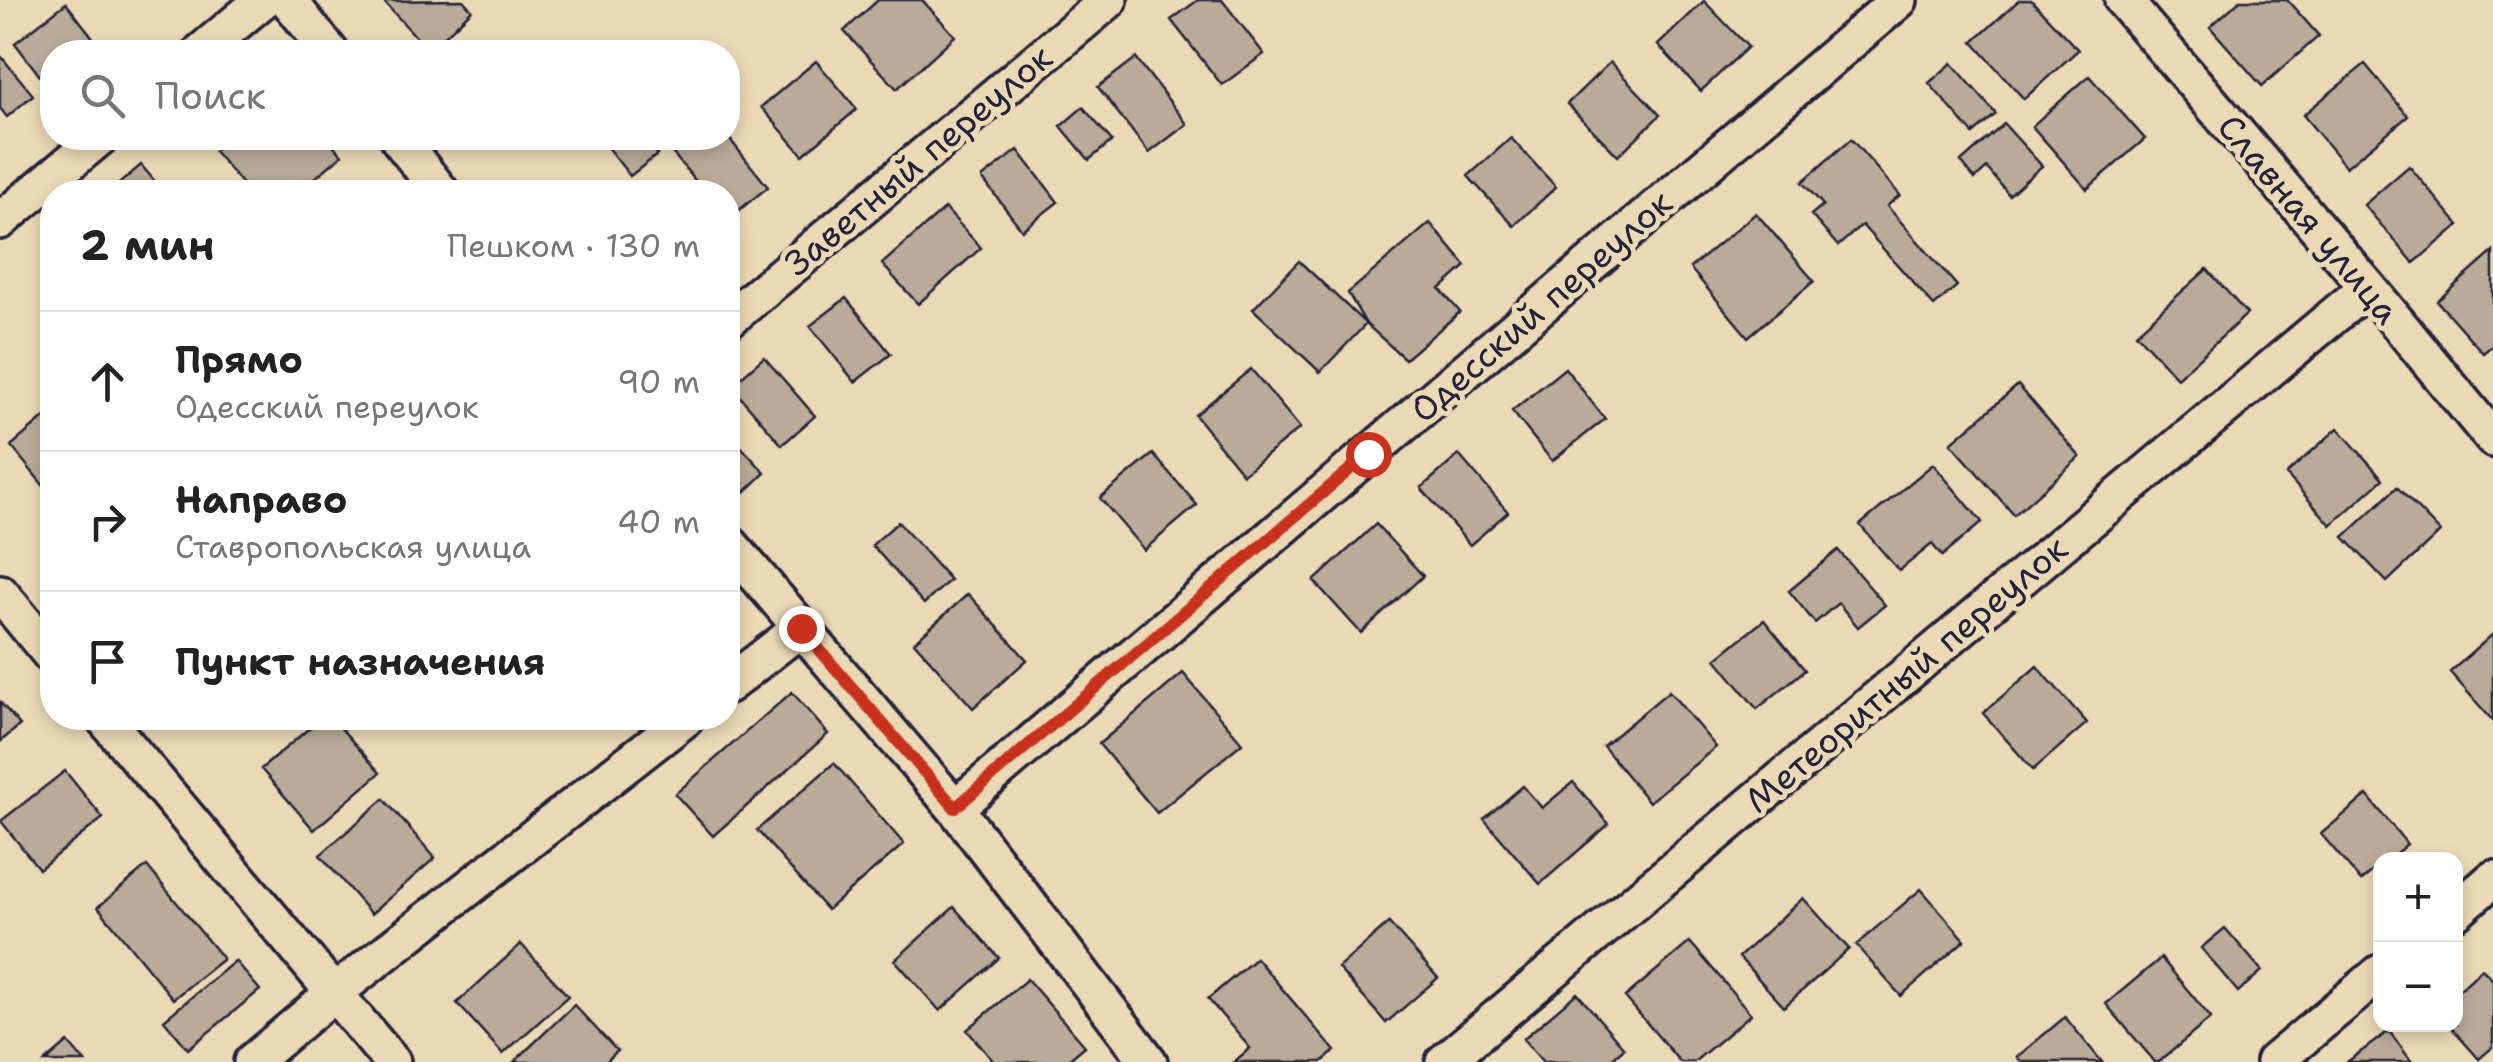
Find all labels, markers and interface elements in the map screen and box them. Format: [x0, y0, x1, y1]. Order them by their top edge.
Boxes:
street label: Заветный переулок [774, 34, 1062, 286]
search box [40, 40, 740, 150]
icon: search [75, 68, 130, 123]
text: Поиск [155, 70, 266, 121]
street label: Славная улица [2207, 104, 2411, 334]
street label: Одесский переулок [1400, 179, 1682, 433]
text: 2 мин [80, 217, 215, 273]
text: Пешком · 130 m [447, 224, 700, 267]
text: Прямо [175, 334, 303, 385]
icon: ahead [80, 354, 135, 409]
text: 90 m [617, 360, 700, 403]
text: Одесский переулок [175, 385, 479, 428]
route start [1346, 432, 1392, 478]
text: Направо [175, 474, 348, 525]
icon: right [80, 494, 135, 549]
text: 40 m [617, 500, 700, 543]
text: Ставропольская улица [175, 525, 531, 568]
street label: Метеоритный переулок [1735, 525, 2077, 823]
route end [779, 606, 825, 652]
icon: arrive [80, 634, 135, 689]
text: Пункт назначения [175, 636, 545, 687]
map controls [2373, 852, 2463, 1032]
button: + [2373, 852, 2463, 942]
button: − [2373, 942, 2463, 1032]

